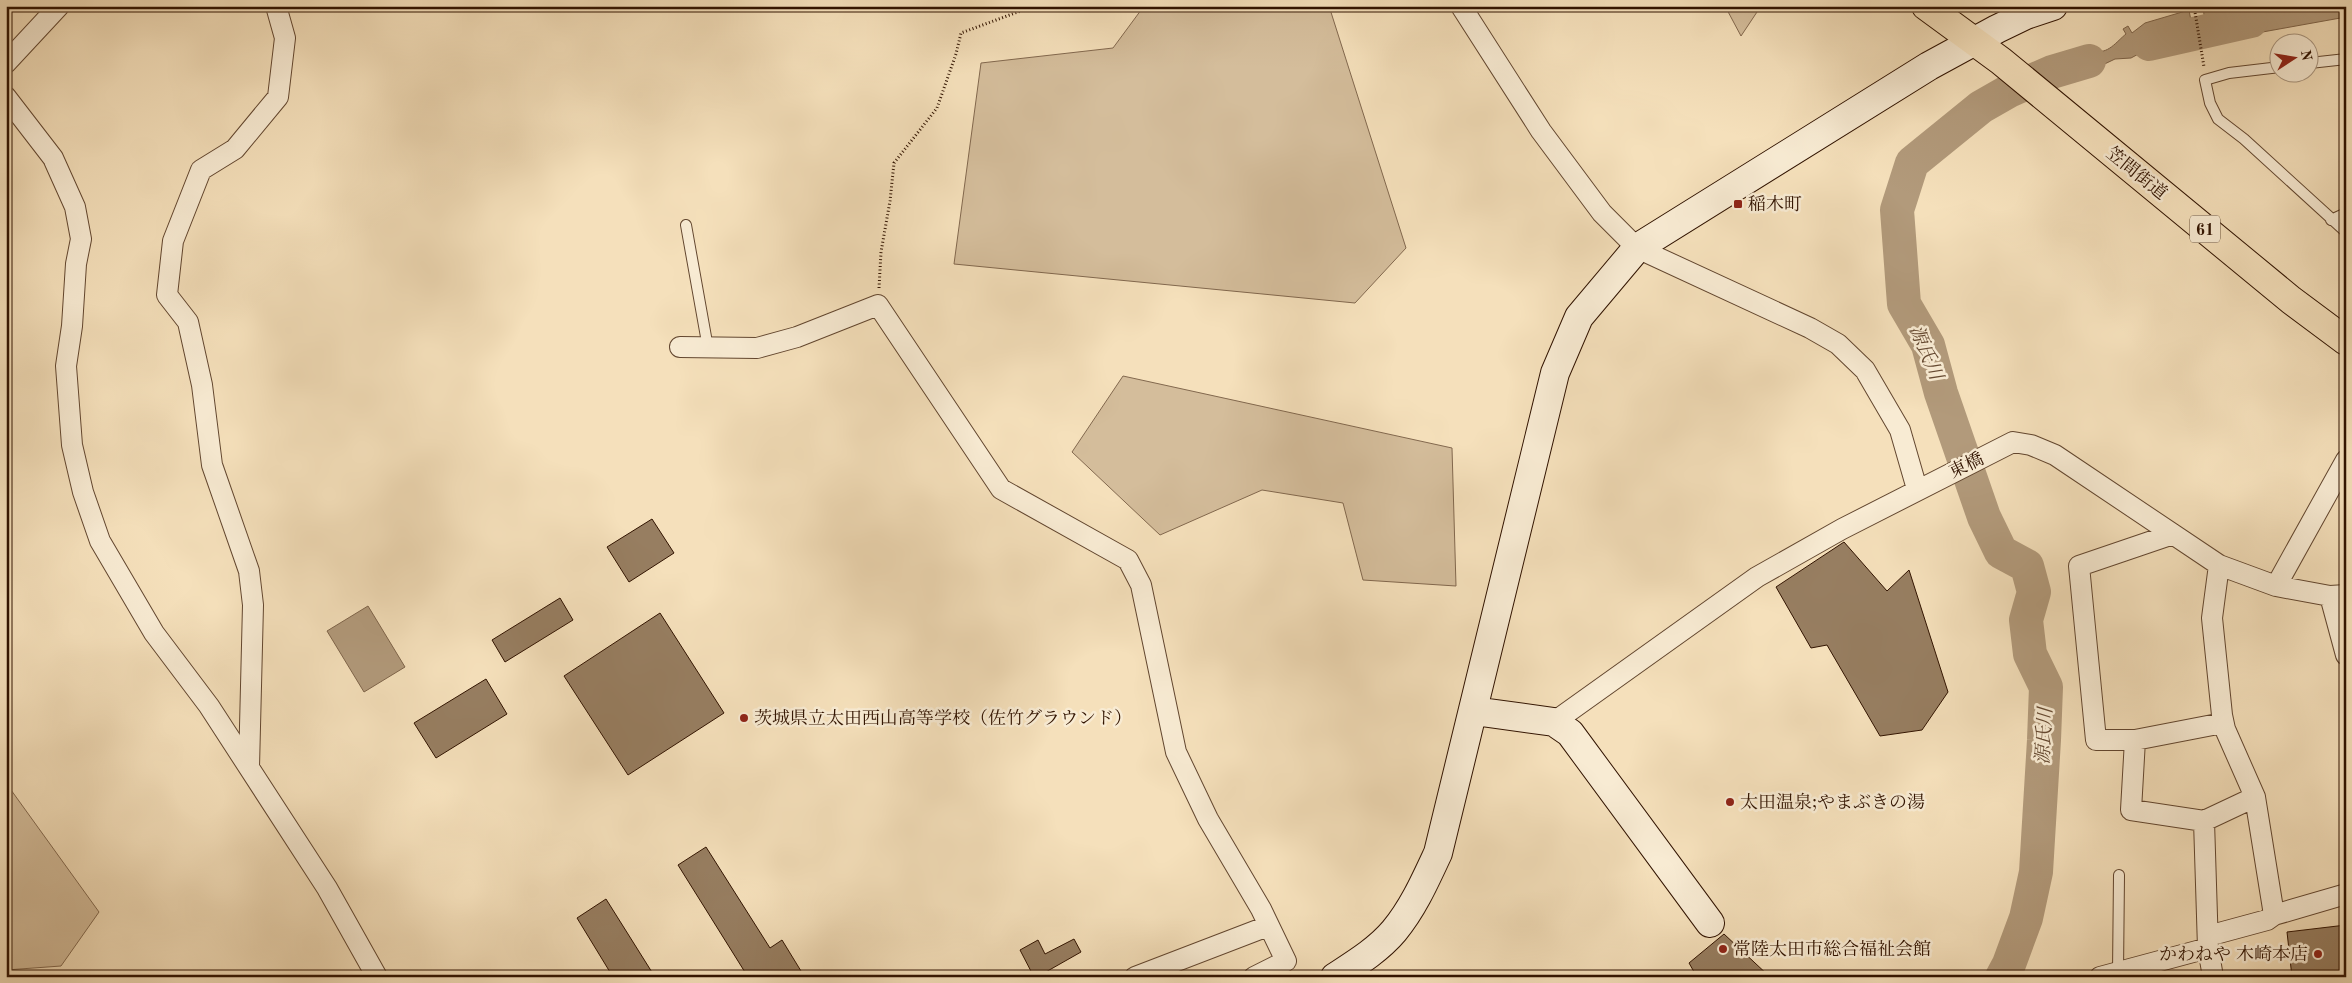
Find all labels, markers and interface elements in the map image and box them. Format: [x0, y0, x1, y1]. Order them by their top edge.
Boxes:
north arrow [2270, 32, 2320, 82]
text: N [2298, 49, 2314, 62]
street label: 笠間街道 [2103, 143, 2171, 203]
place label: 稲木町 [1748, 194, 1802, 214]
marker: 稲木町 [1732, 198, 1744, 210]
road number: 61 [2190, 215, 2220, 242]
water label: 源氏川 [1905, 322, 1947, 385]
street label: 東橋 [1945, 448, 1987, 482]
water label: 源氏川 [2033, 705, 2057, 765]
place label: 茨城県立太田西山高等学校（佐竹グラウンド） [754, 708, 1132, 728]
marker: 茨城県立太田西山高等学校（佐竹グラウンド） [738, 712, 750, 724]
place label: 太田温泉;やまぶきの湯 [1740, 792, 1925, 812]
marker: 太田温泉;やまぶきの湯 [1724, 796, 1736, 808]
place label: 常陸太田市総合福祉会館 [1733, 939, 1931, 959]
marker: 常陸太田市総合福祉会館 [1717, 943, 1729, 955]
place label: かわねや 木崎本店 [2159, 944, 2308, 964]
marker: かわねや 木崎本店 [2312, 948, 2324, 960]

